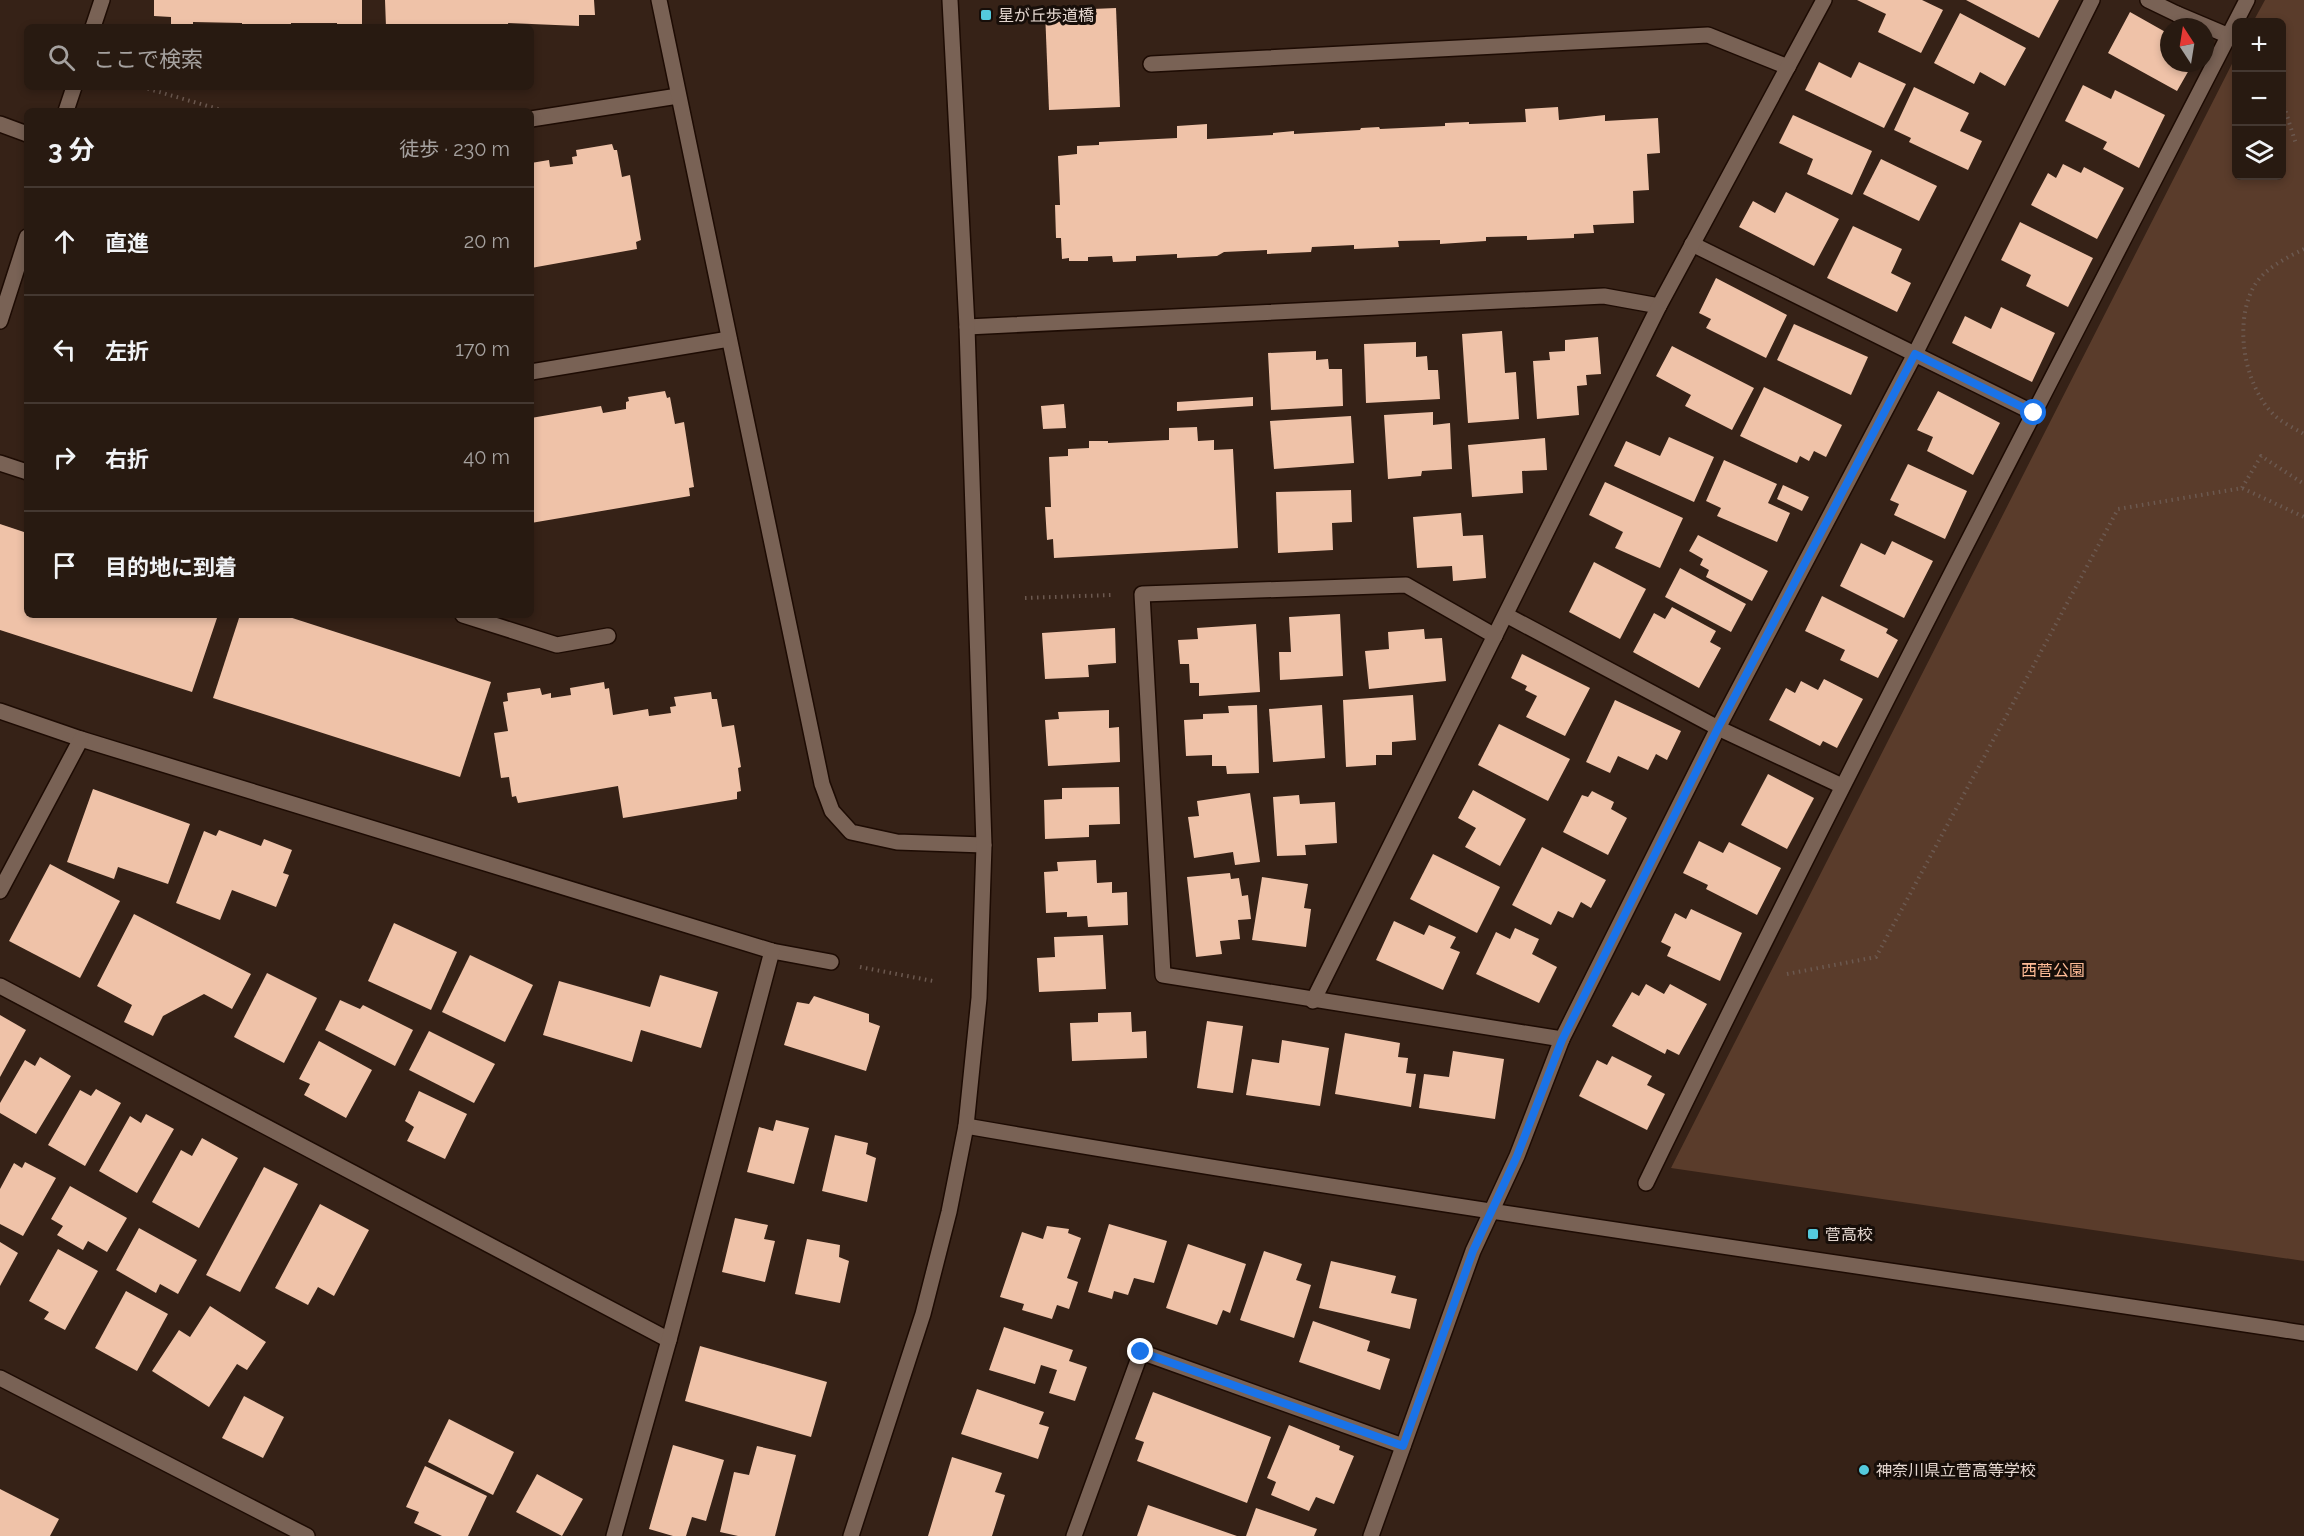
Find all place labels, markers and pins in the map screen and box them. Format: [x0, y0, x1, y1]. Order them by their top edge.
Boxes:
place label: 星が丘歩道橋 [998, 6, 1094, 25]
marker: 星が丘歩道橋 [979, 8, 993, 22]
place label: 菅高校 [1825, 1225, 1873, 1244]
marker: 菅高校 [1806, 1227, 1820, 1241]
place label: 神奈川県立菅高等学校 [1876, 1461, 2036, 1480]
marker: 神奈川県立菅高等学校 [1857, 1463, 1871, 1477]

